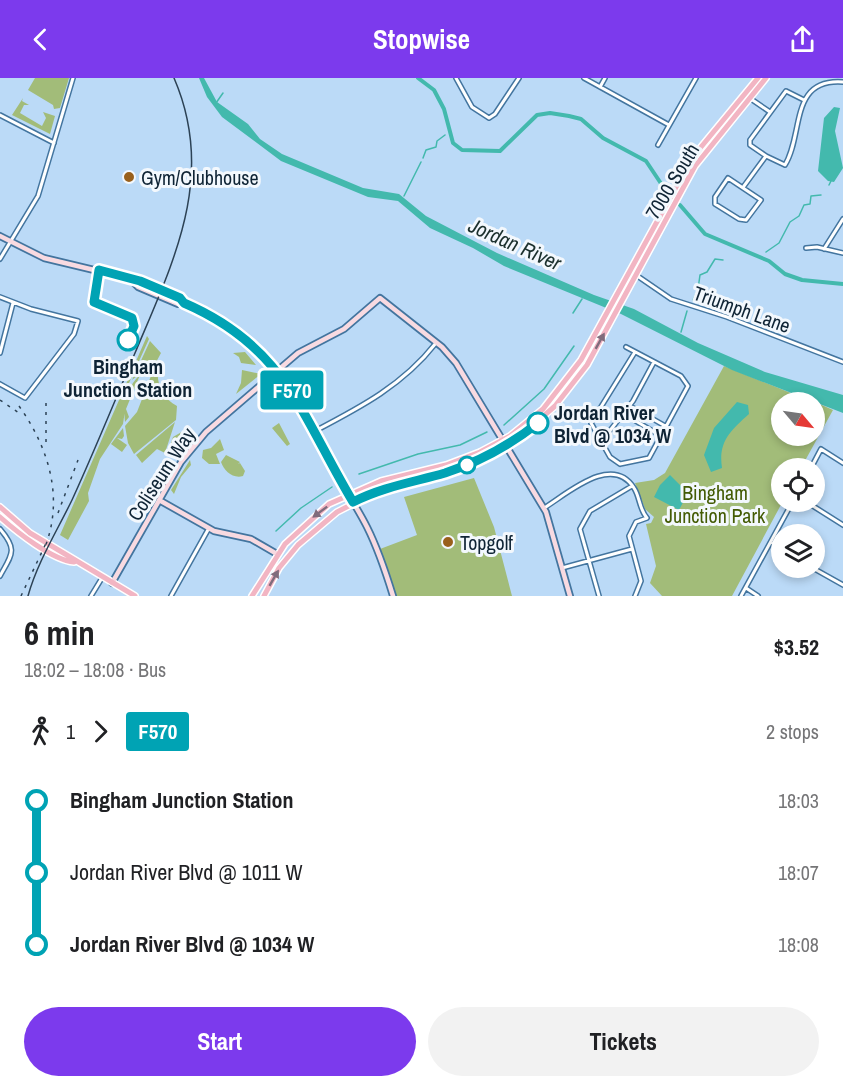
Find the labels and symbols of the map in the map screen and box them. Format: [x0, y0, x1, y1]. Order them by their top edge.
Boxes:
street label: 7000 South [639, 138, 705, 224]
place label: Gym/Clubhouse [141, 164, 259, 191]
marker: Gym/Clubhouse [122, 170, 136, 184]
water label: Jordan River [463, 210, 567, 278]
street label: Triumph Lane [690, 279, 794, 339]
marker: Bingham Junction Station [117, 329, 139, 351]
one-way arrow [595, 332, 605, 349]
place label: Bingham Junction Station [64, 353, 192, 403]
line badge: F570 [250, 370, 334, 410]
north arrow [771, 392, 825, 446]
place label: Jordan River Blvd @ 1034 W [554, 399, 672, 449]
marker: Jordan River Blvd @ 1034 W [527, 412, 549, 434]
street label: Coliseum Way [121, 422, 202, 526]
unlabelled marker [458, 456, 476, 474]
park label: Bingham Junction Park [665, 479, 766, 529]
one-way arrow [312, 505, 327, 517]
place label: Topgolf [460, 529, 513, 556]
marker: Topgolf [441, 535, 455, 549]
one-way arrow [268, 570, 279, 586]

